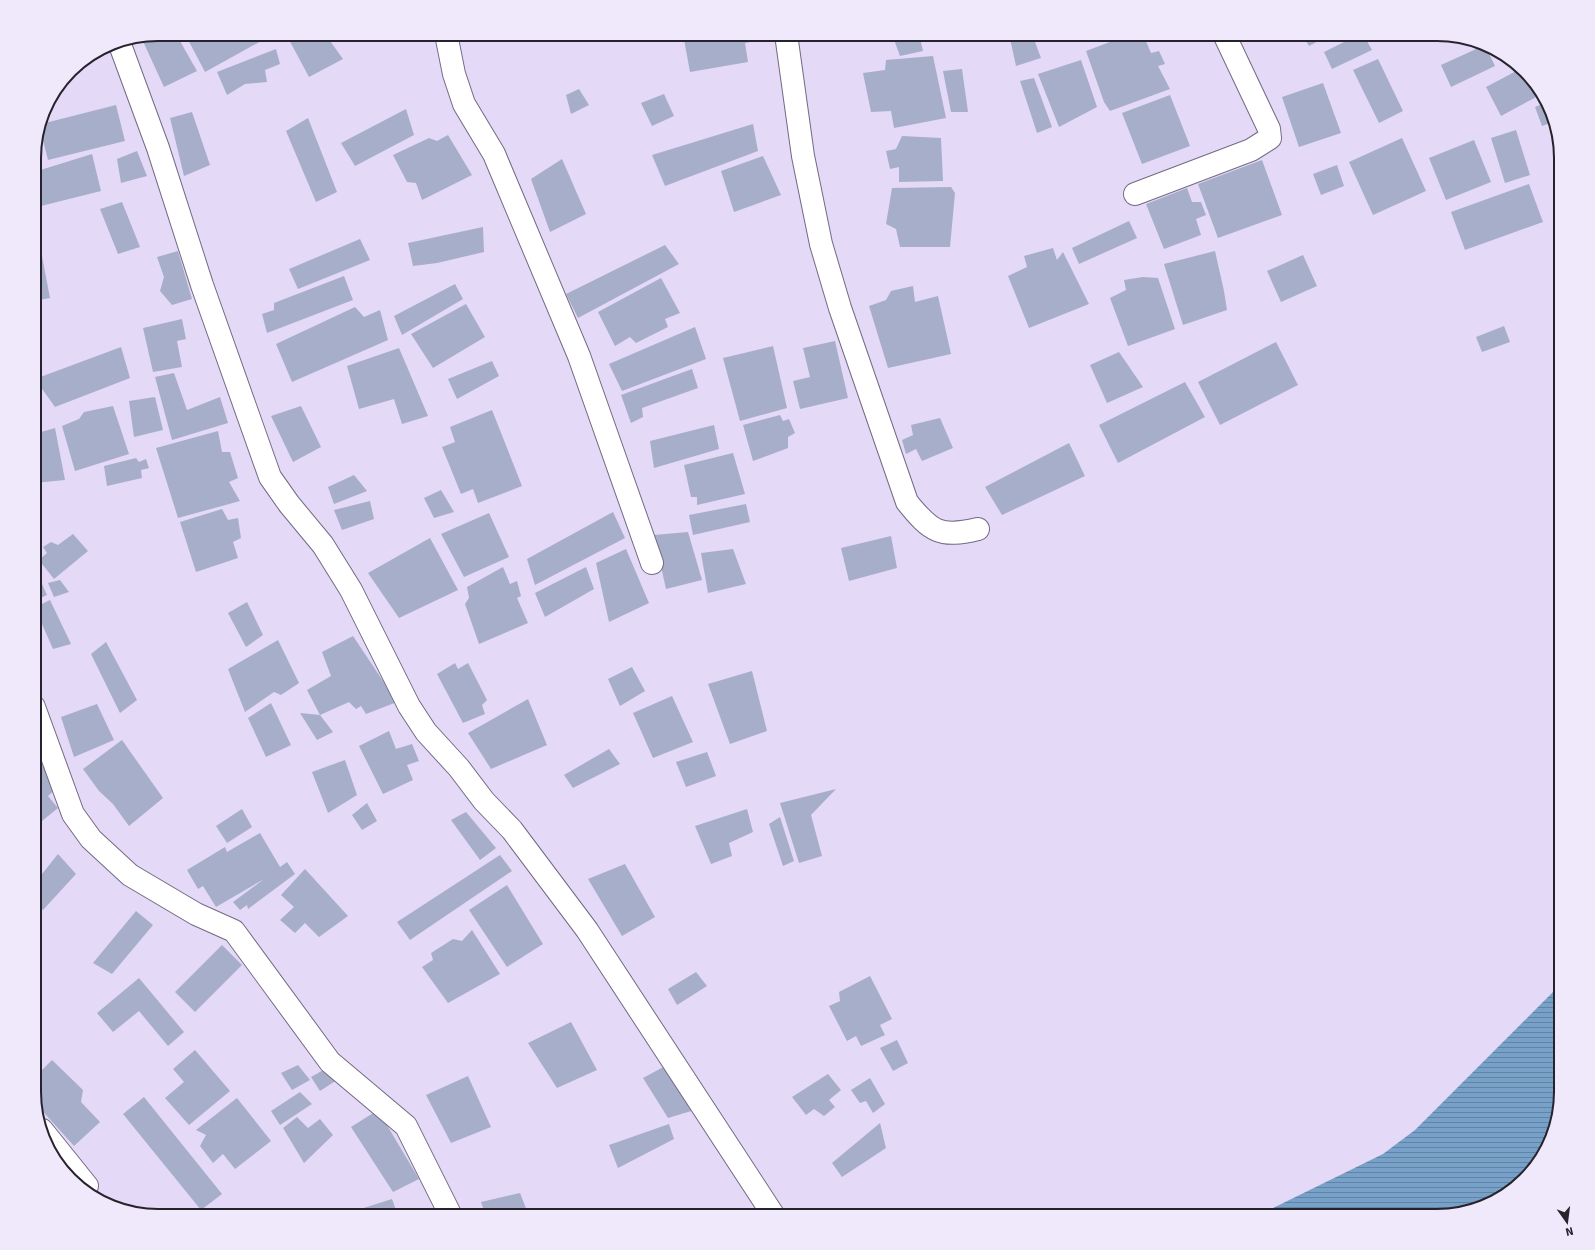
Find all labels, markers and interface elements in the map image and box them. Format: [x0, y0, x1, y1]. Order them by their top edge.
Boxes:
north arrow [1547, 1202, 1587, 1242]
text: N [1564, 1224, 1575, 1238]

